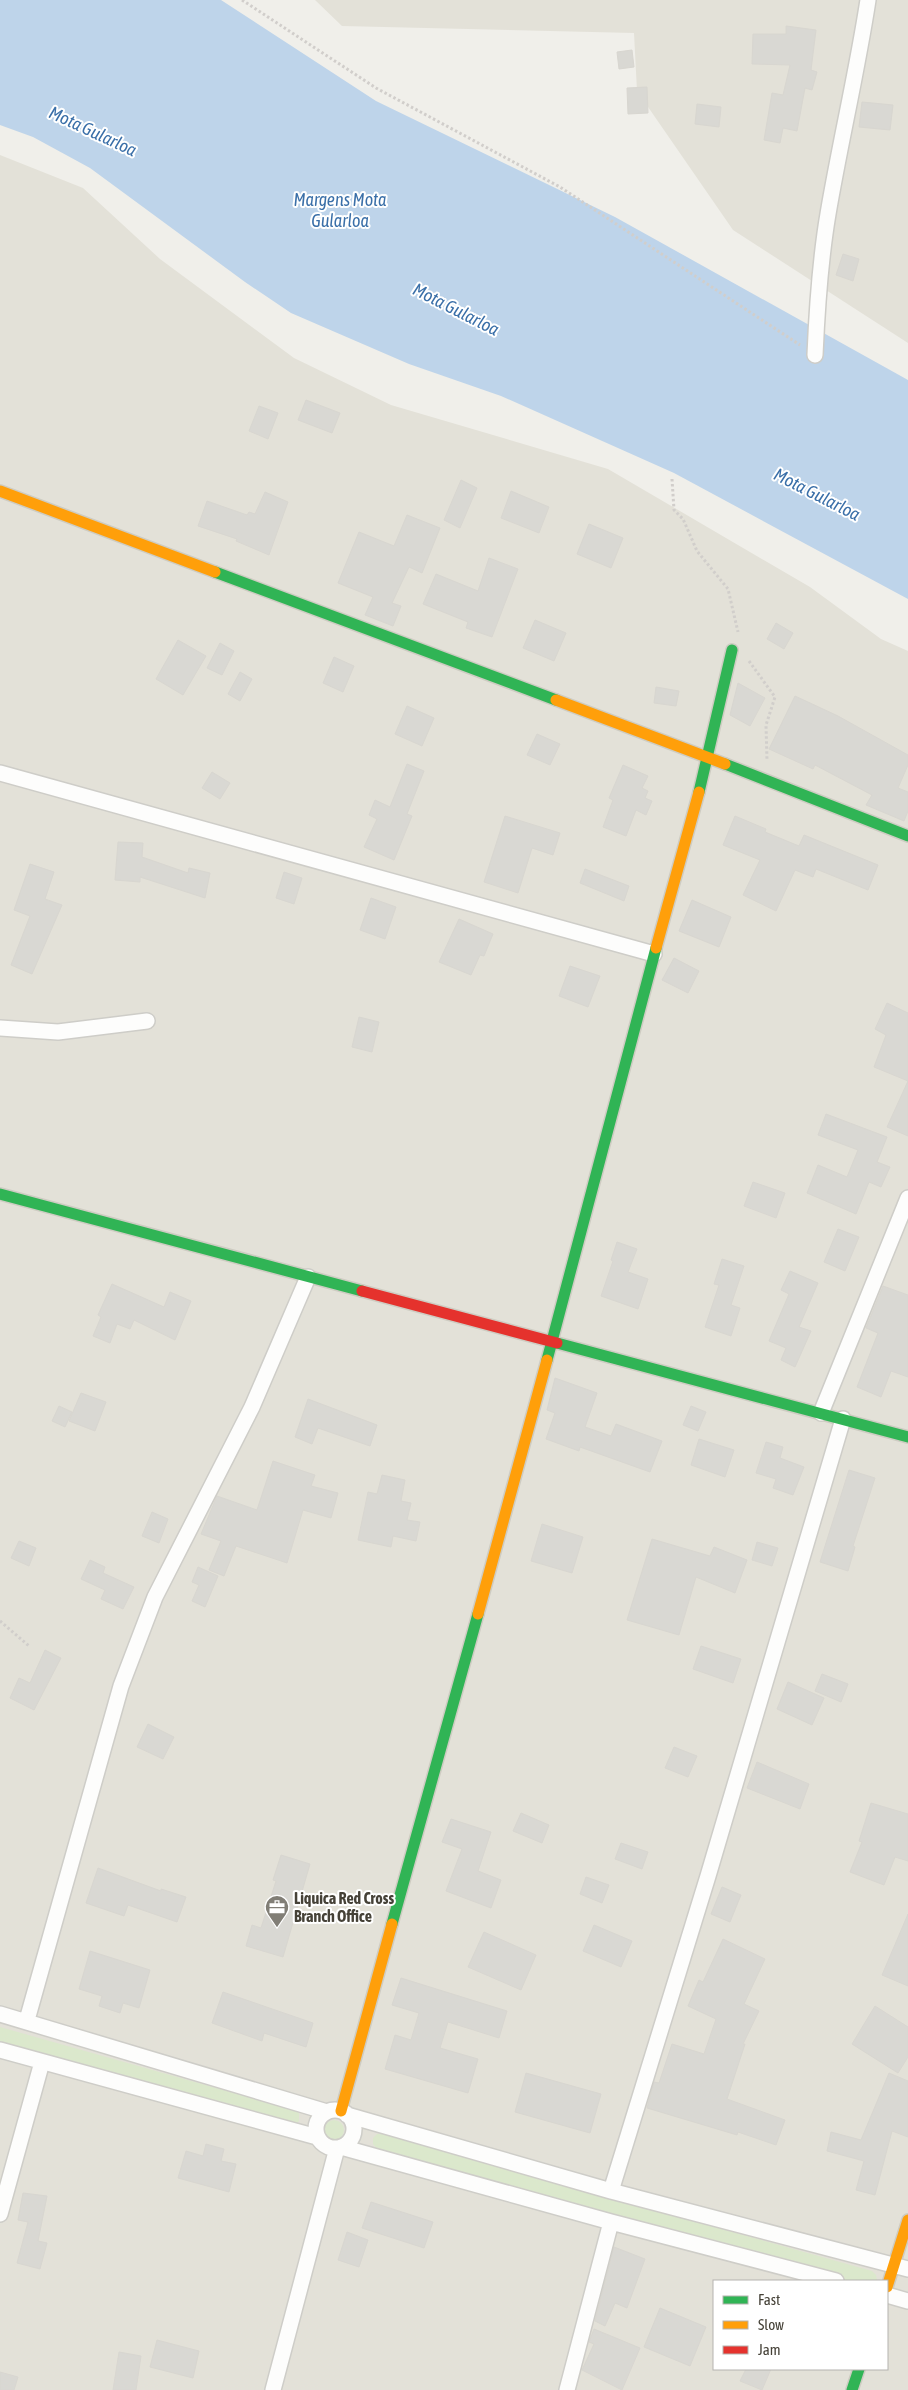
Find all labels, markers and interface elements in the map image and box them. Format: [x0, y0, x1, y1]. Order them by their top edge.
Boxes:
water label: Mota Gularloa [46, 102, 141, 161]
water label: Margens Mota Gularloa [294, 189, 387, 231]
water label: Mota Gularloa [409, 278, 503, 340]
water label: Mota Gularloa [770, 463, 864, 525]
place label: Liquica Red Cross Branch Office [294, 1889, 394, 1925]
office icon: Liquica Red Cross Branch Office [264, 1894, 290, 1928]
legend [713, 2280, 888, 2370]
text: Fast [758, 2291, 780, 2308]
text: Slow [758, 2316, 784, 2333]
text: Jam [758, 2341, 781, 2358]

